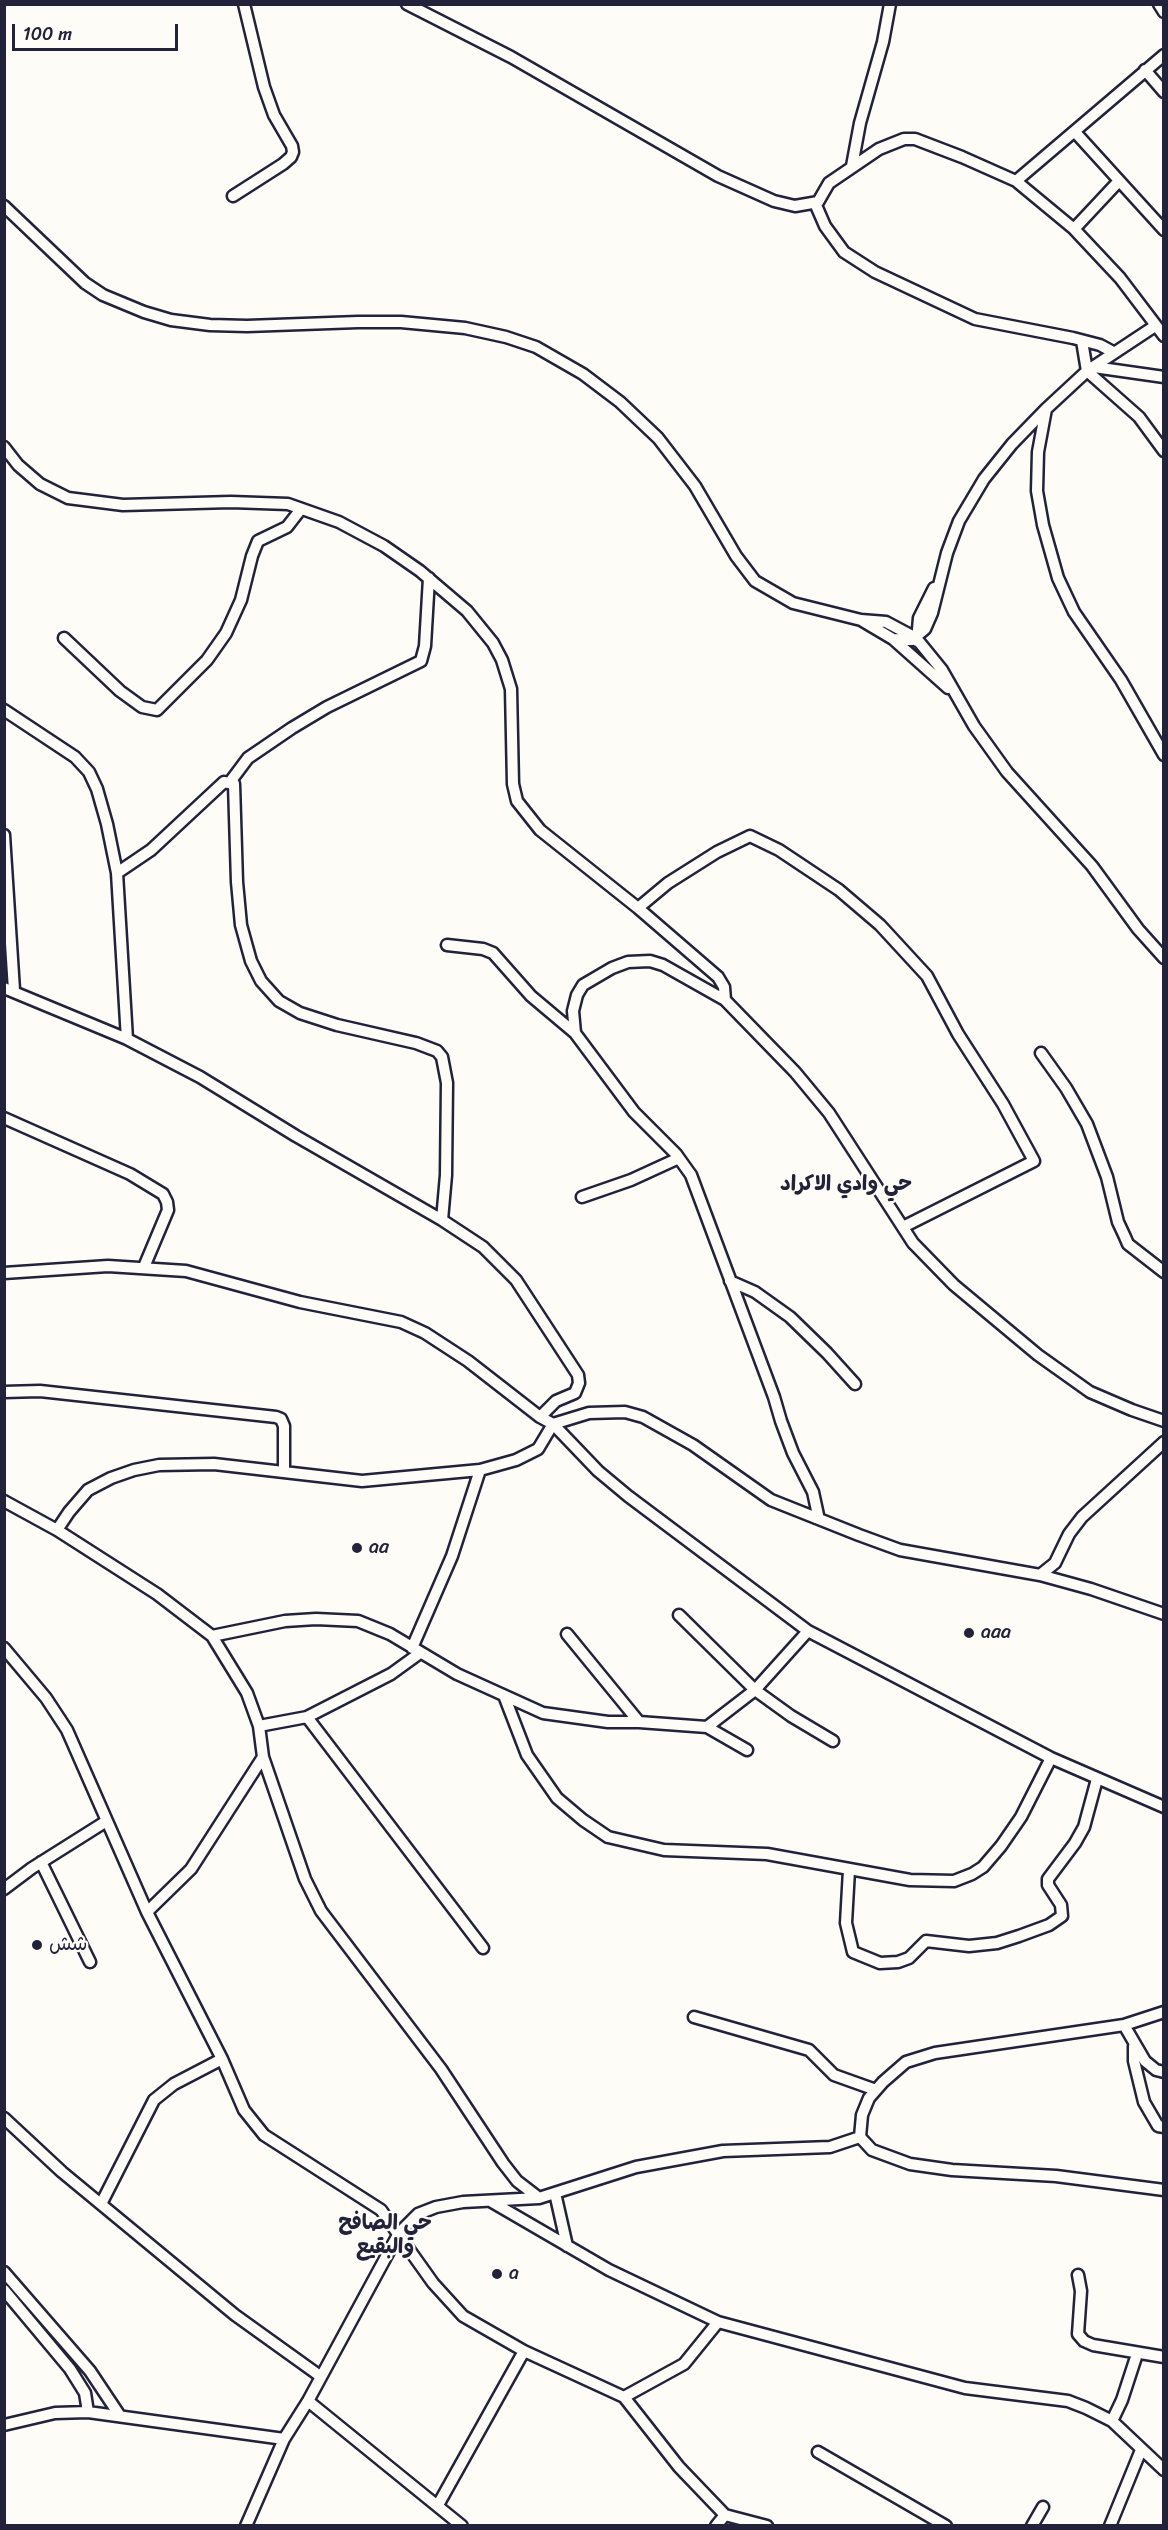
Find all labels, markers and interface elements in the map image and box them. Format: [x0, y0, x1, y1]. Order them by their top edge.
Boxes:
scale bar [15, 12, 182, 50]
text: 100 m [23, 18, 72, 50]
district label: حي وادي الاكراد [780, 1172, 912, 1198]
place label: aa [369, 1536, 389, 1560]
marker: aa [350, 1541, 364, 1555]
place label: aaa [981, 1621, 1011, 1645]
marker: aaa [962, 1626, 976, 1640]
place label: شش [49, 1933, 87, 1957]
marker: شش [30, 1938, 44, 1952]
district label: حي الصافح والبقيع [338, 2211, 432, 2261]
place label: a [509, 2262, 519, 2286]
marker: a [490, 2267, 504, 2281]

